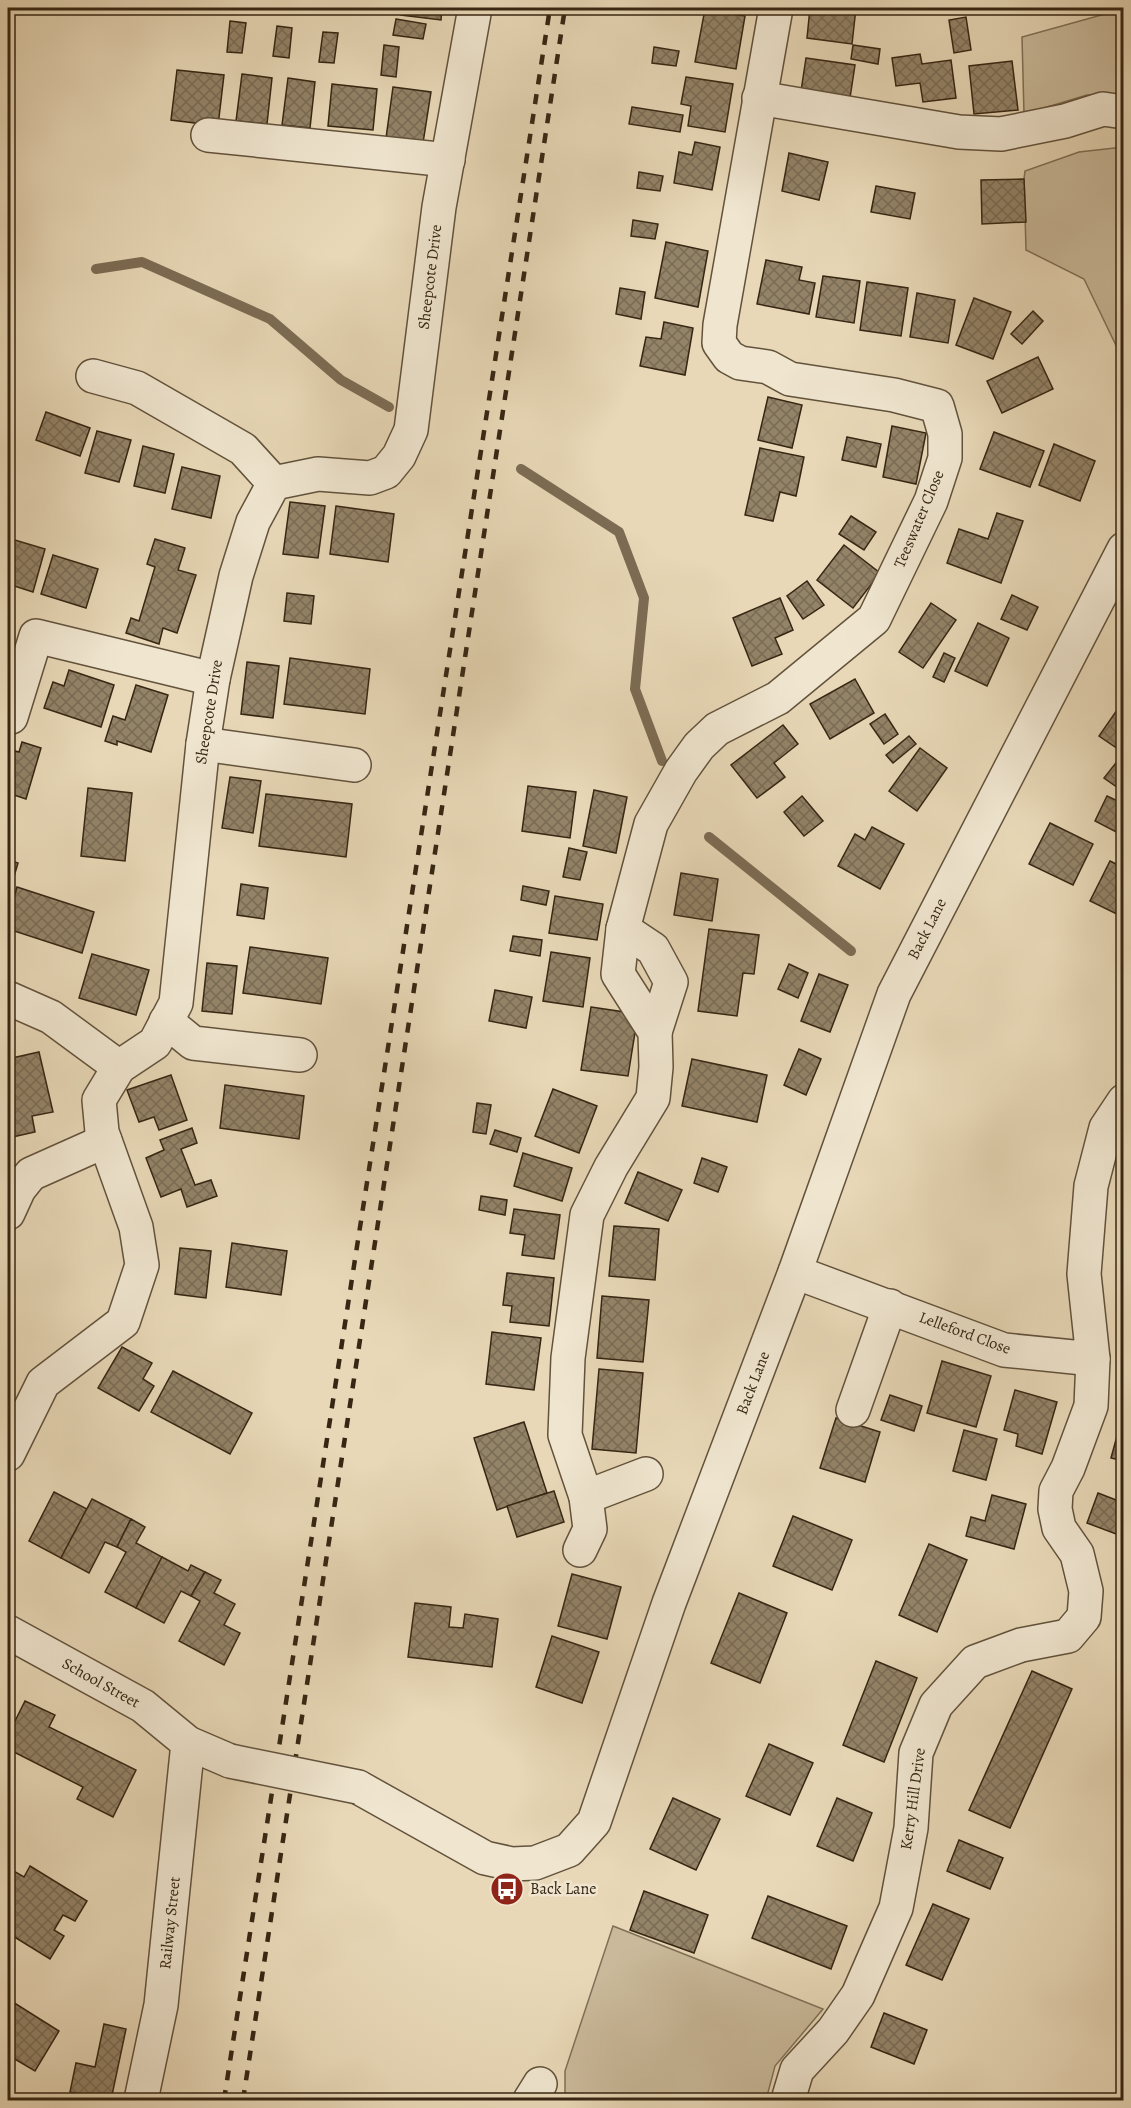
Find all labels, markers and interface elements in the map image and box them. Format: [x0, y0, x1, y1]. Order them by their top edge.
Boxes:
street label: Sheepcote Drive [413, 223, 447, 331]
street label: Teeswater Close [889, 467, 949, 571]
street label: Sheepcote Drive [190, 658, 228, 766]
street label: Back Lane [902, 894, 952, 964]
street label: Lelleford Close [916, 1306, 1014, 1360]
street label: Back Lane [731, 1348, 775, 1418]
street label: School Street [58, 1653, 144, 1713]
street label: Kerry Hill Drive [895, 1747, 931, 1851]
bus stop icon: Back Lane [489, 1871, 525, 1907]
street label: Railway Street [154, 1876, 186, 1970]
place label: Back Lane [530, 1878, 596, 1900]

